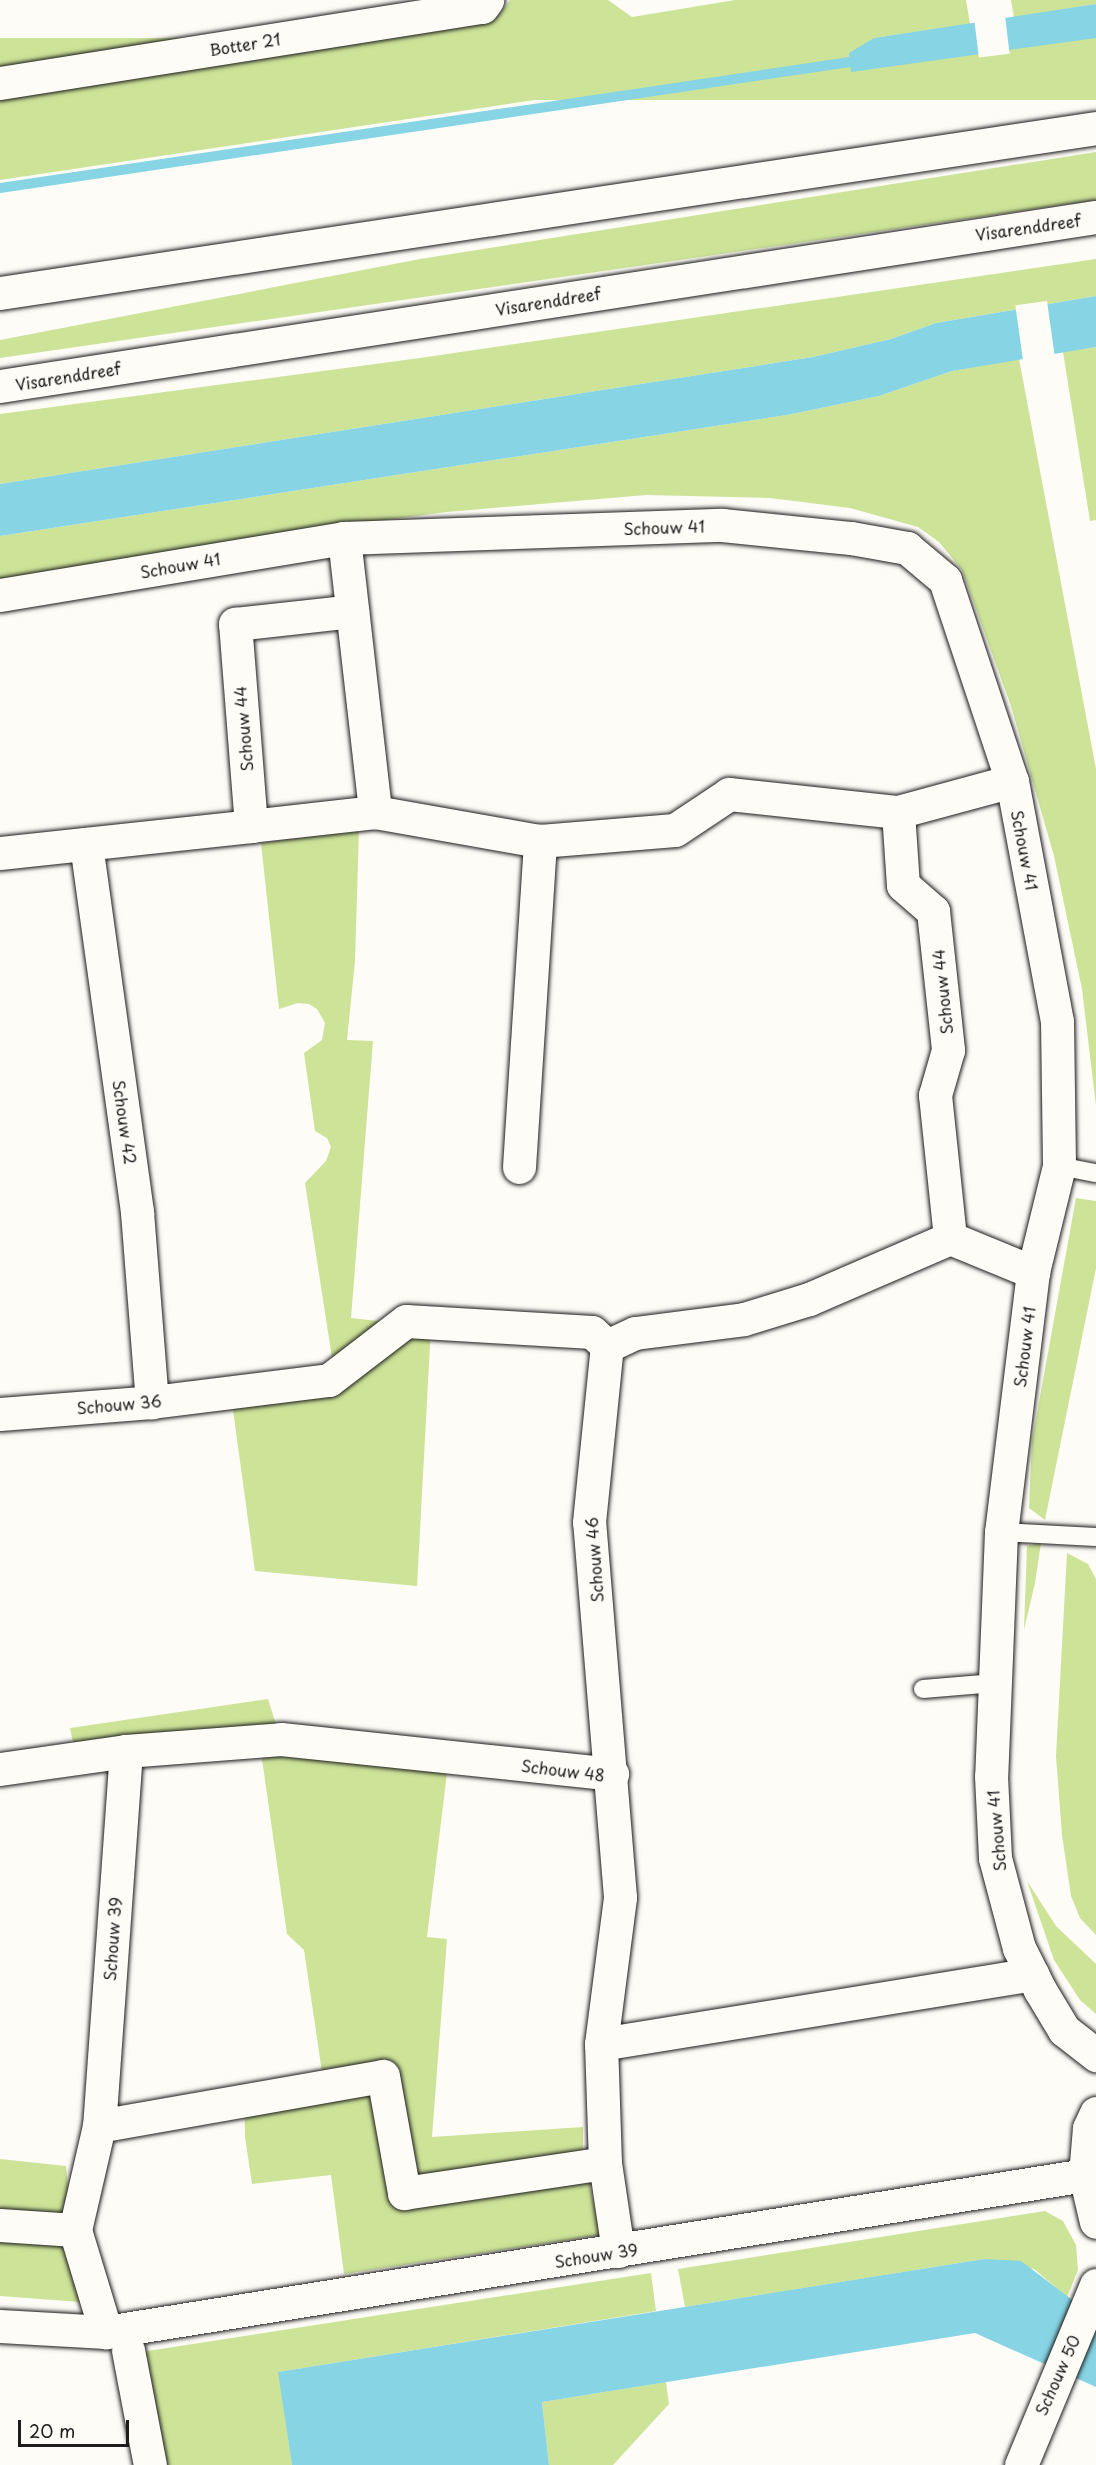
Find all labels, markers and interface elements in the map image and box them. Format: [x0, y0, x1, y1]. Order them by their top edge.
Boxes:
street label: Botter 21 [208, 29, 282, 59]
street label: Visarenddreef [974, 210, 1082, 244]
street label: Visarenddreef [494, 283, 602, 319]
street label: Visarenddreef [14, 358, 122, 394]
street label: Schouw 41 [623, 516, 705, 538]
street label: Schouw 41 [138, 549, 222, 581]
street label: Schouw 44 [230, 686, 256, 772]
street label: Schouw 41 [1008, 808, 1042, 892]
street label: Schouw 44 [928, 949, 956, 1035]
street label: Schouw 42 [110, 1078, 140, 1166]
street label: Schouw 41 [1010, 1306, 1038, 1388]
street label: Schouw 36 [75, 1391, 163, 1417]
street label: Schouw 46 [581, 1516, 607, 1604]
street label: Schouw 48 [520, 1755, 606, 1785]
street label: Schouw 41 [983, 1790, 1009, 1872]
street label: Schouw 39 [100, 1897, 124, 1981]
street label: Schouw 39 [553, 2239, 639, 2271]
street label: Schouw 50 [1031, 2332, 1083, 2418]
scale bar [21, 2408, 132, 2446]
text: 20 m [29, 2417, 75, 2444]

